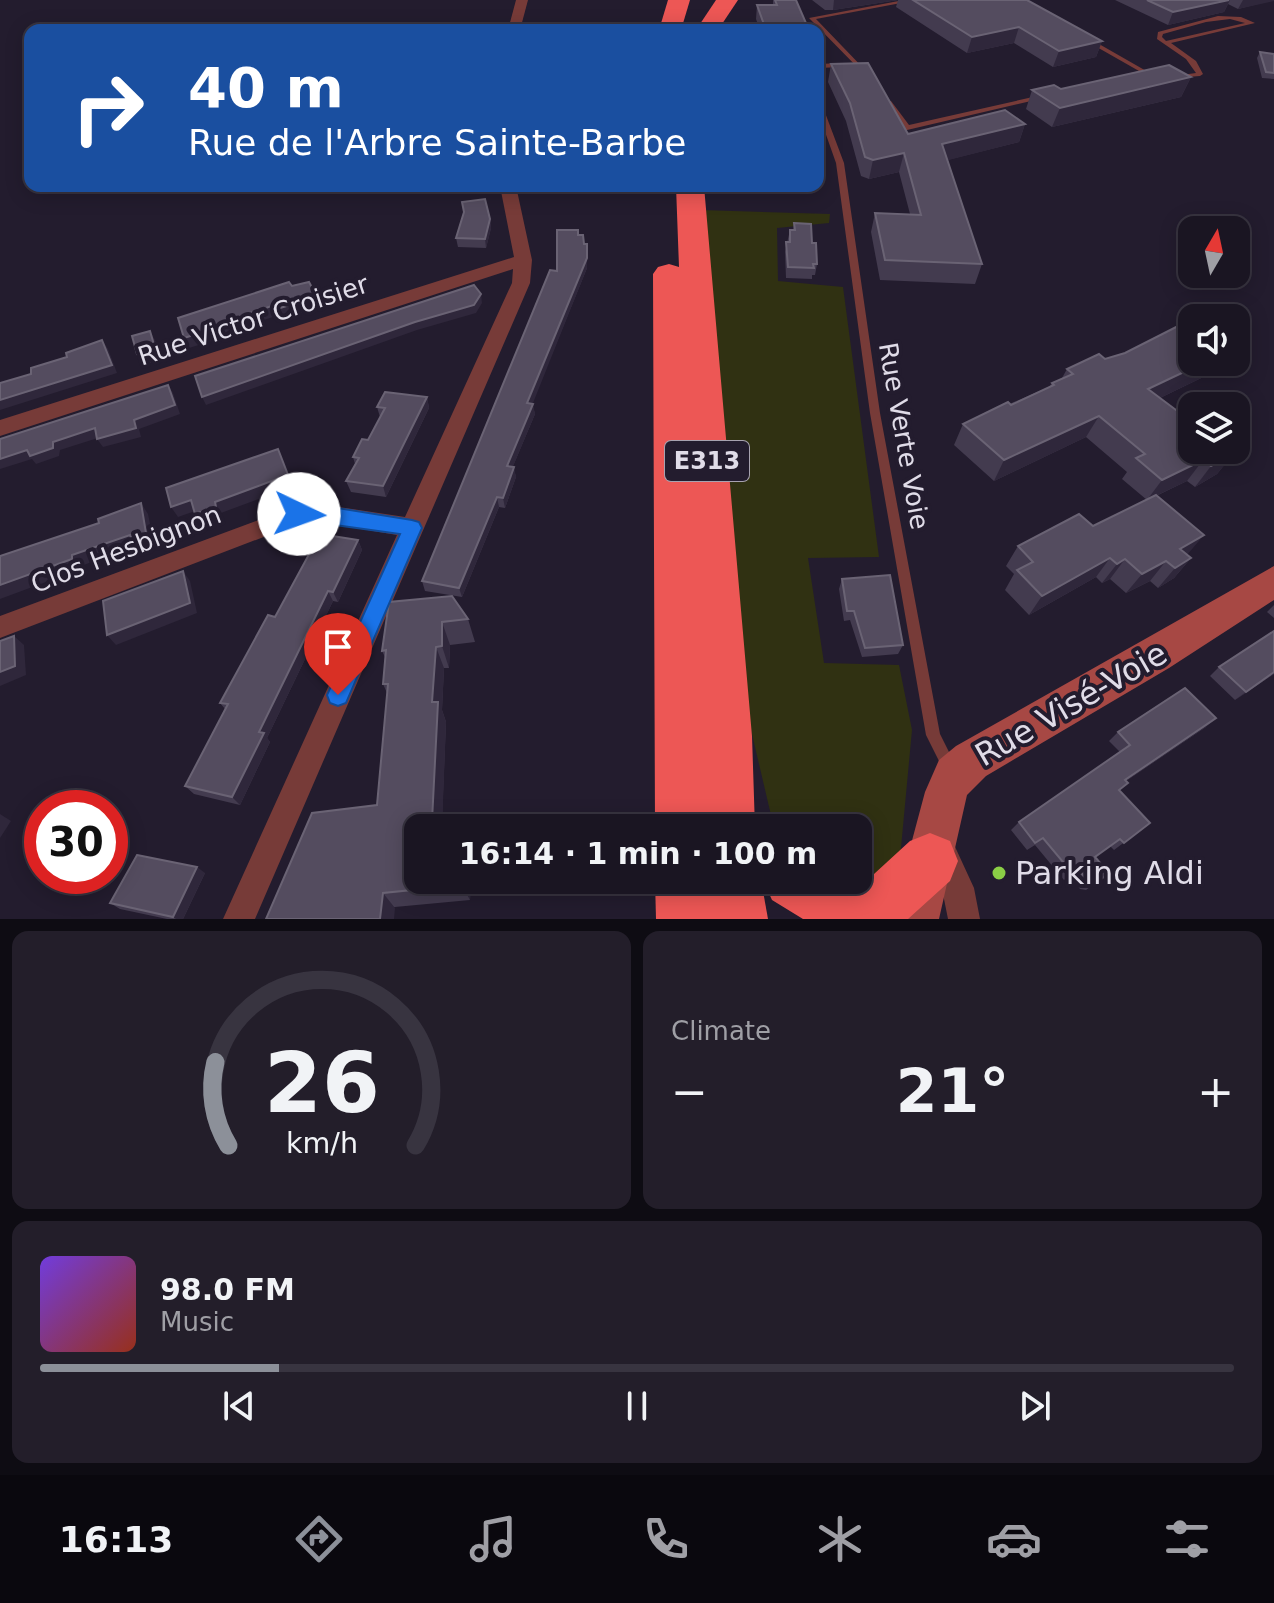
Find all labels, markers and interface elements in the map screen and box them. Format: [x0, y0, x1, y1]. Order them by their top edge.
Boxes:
text: 40 m [188, 55, 344, 120]
icon: right [56, 56, 160, 160]
text: Rue de l'Arbre Sainte-Barbe [188, 122, 686, 163]
north arrow [1178, 216, 1250, 288]
map controls [1178, 216, 1250, 464]
street label: Rue Victor Croisier [134, 269, 372, 371]
button: sound [1178, 304, 1250, 376]
street label: Rue Verte Voie [873, 340, 935, 532]
button: layers [1178, 392, 1250, 464]
road number: E313 [665, 441, 749, 481]
position arrow [257, 472, 341, 556]
street label: Clos Hesbignon [27, 499, 225, 599]
pin [304, 613, 372, 695]
icon: arrive [316, 625, 360, 669]
street label: Rue Visé-Voie [969, 634, 1173, 774]
speed limit sign: 30 [24, 790, 128, 894]
text: 16:14 · 1 min · 100 m [459, 836, 817, 871]
place label: Parking Aldi [1015, 854, 1204, 892]
marker: Parking Aldi [990, 864, 1008, 882]
text: Climate [671, 1016, 771, 1046]
text: 26 [264, 1035, 379, 1132]
text: 21° [896, 1056, 1009, 1126]
text: − [671, 1066, 708, 1117]
text: + [1197, 1066, 1234, 1117]
text: km/h [285, 1126, 358, 1160]
text: 98.0 FM [160, 1272, 295, 1307]
text: Music [160, 1307, 234, 1337]
icon: previous [217, 1384, 261, 1428]
icon: pause [615, 1384, 659, 1428]
icon: next [1013, 1384, 1057, 1428]
icon: directions [291, 1511, 347, 1567]
icon: music [465, 1511, 521, 1567]
icon: phone [638, 1511, 694, 1567]
icon: climate [812, 1511, 868, 1567]
icon: car [986, 1511, 1042, 1567]
icon: filters [1159, 1511, 1215, 1567]
text: 16:13 [59, 1519, 173, 1560]

